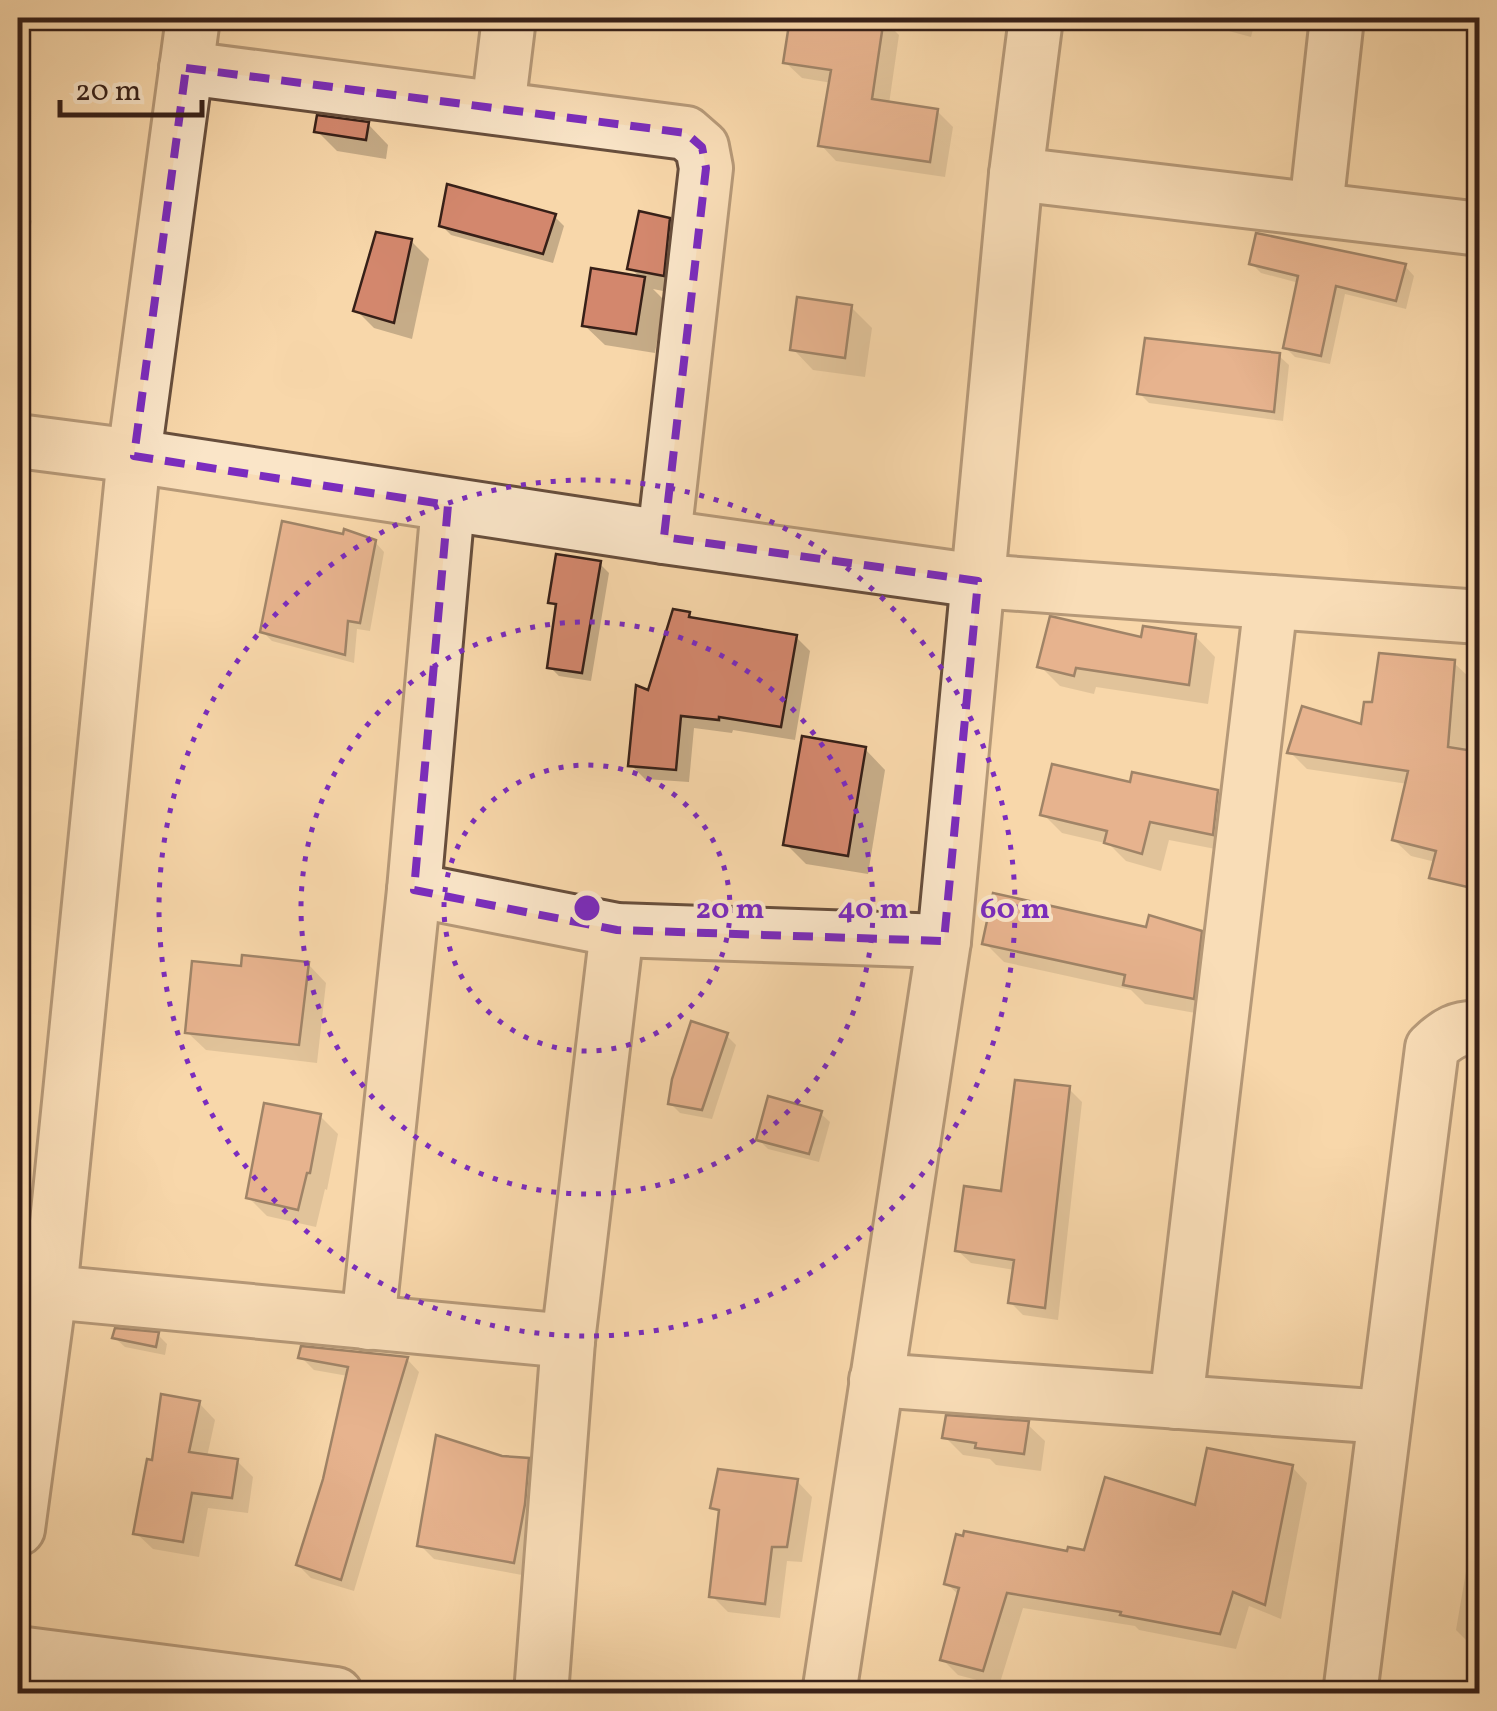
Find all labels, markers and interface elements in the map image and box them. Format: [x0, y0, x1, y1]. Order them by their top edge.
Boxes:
scale bar [60, 55, 202, 117]
text: 20 m [75, 71, 141, 113]
text: 20 m [696, 889, 764, 931]
text: 40 m [837, 889, 909, 931]
text: 60 m [980, 889, 1050, 931]
centre of rings [569, 890, 605, 926]

